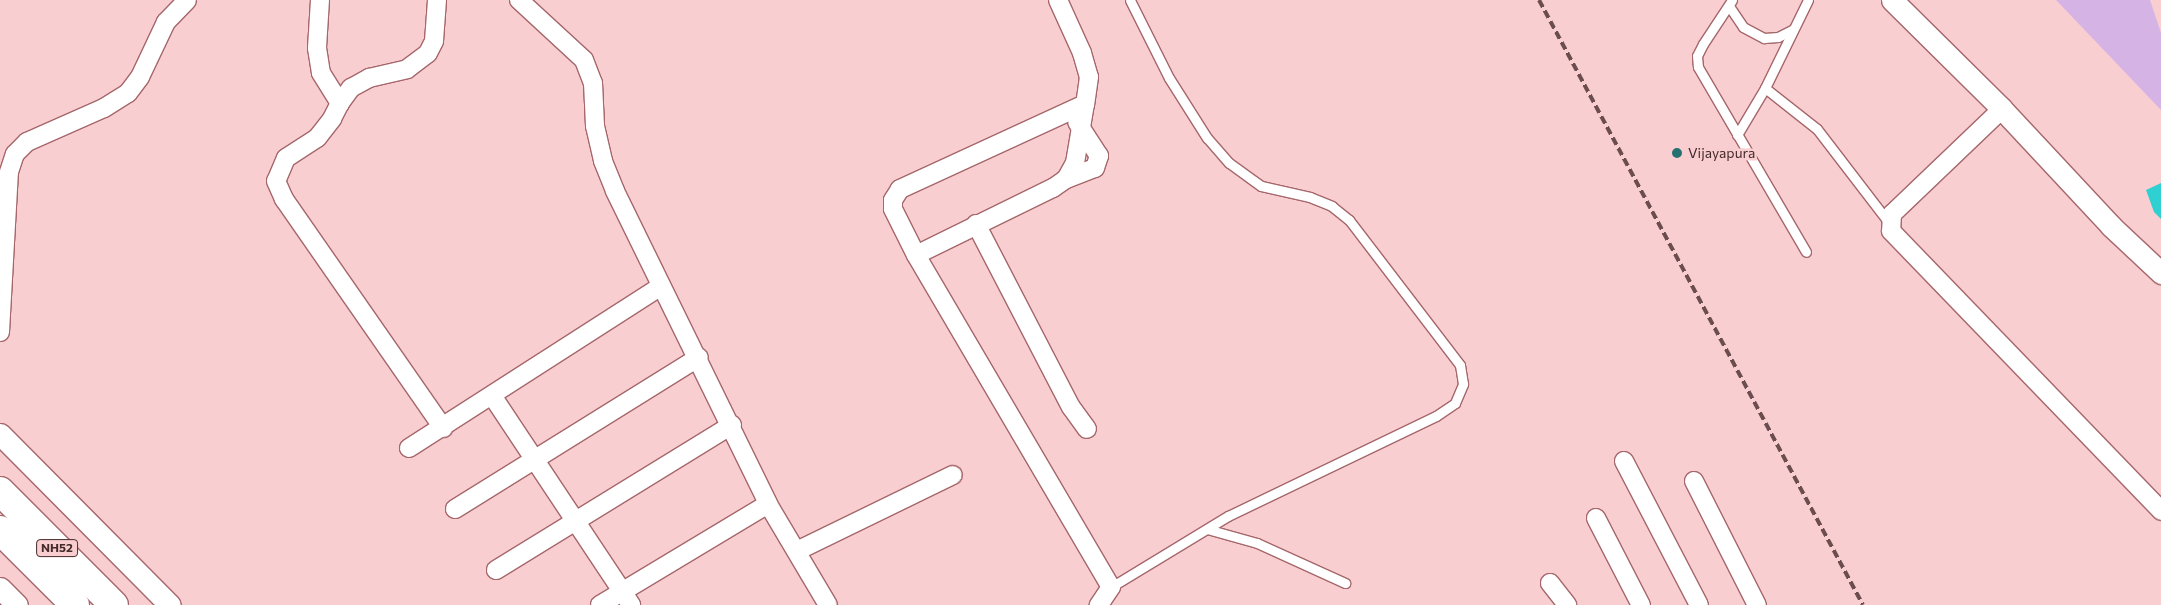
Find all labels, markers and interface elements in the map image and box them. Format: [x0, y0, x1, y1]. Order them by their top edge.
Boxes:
place label: Vijayapura [1688, 145, 1755, 161]
marker: Vijayapura [1670, 146, 1684, 160]
road number: NH52 [36, 538, 78, 558]

